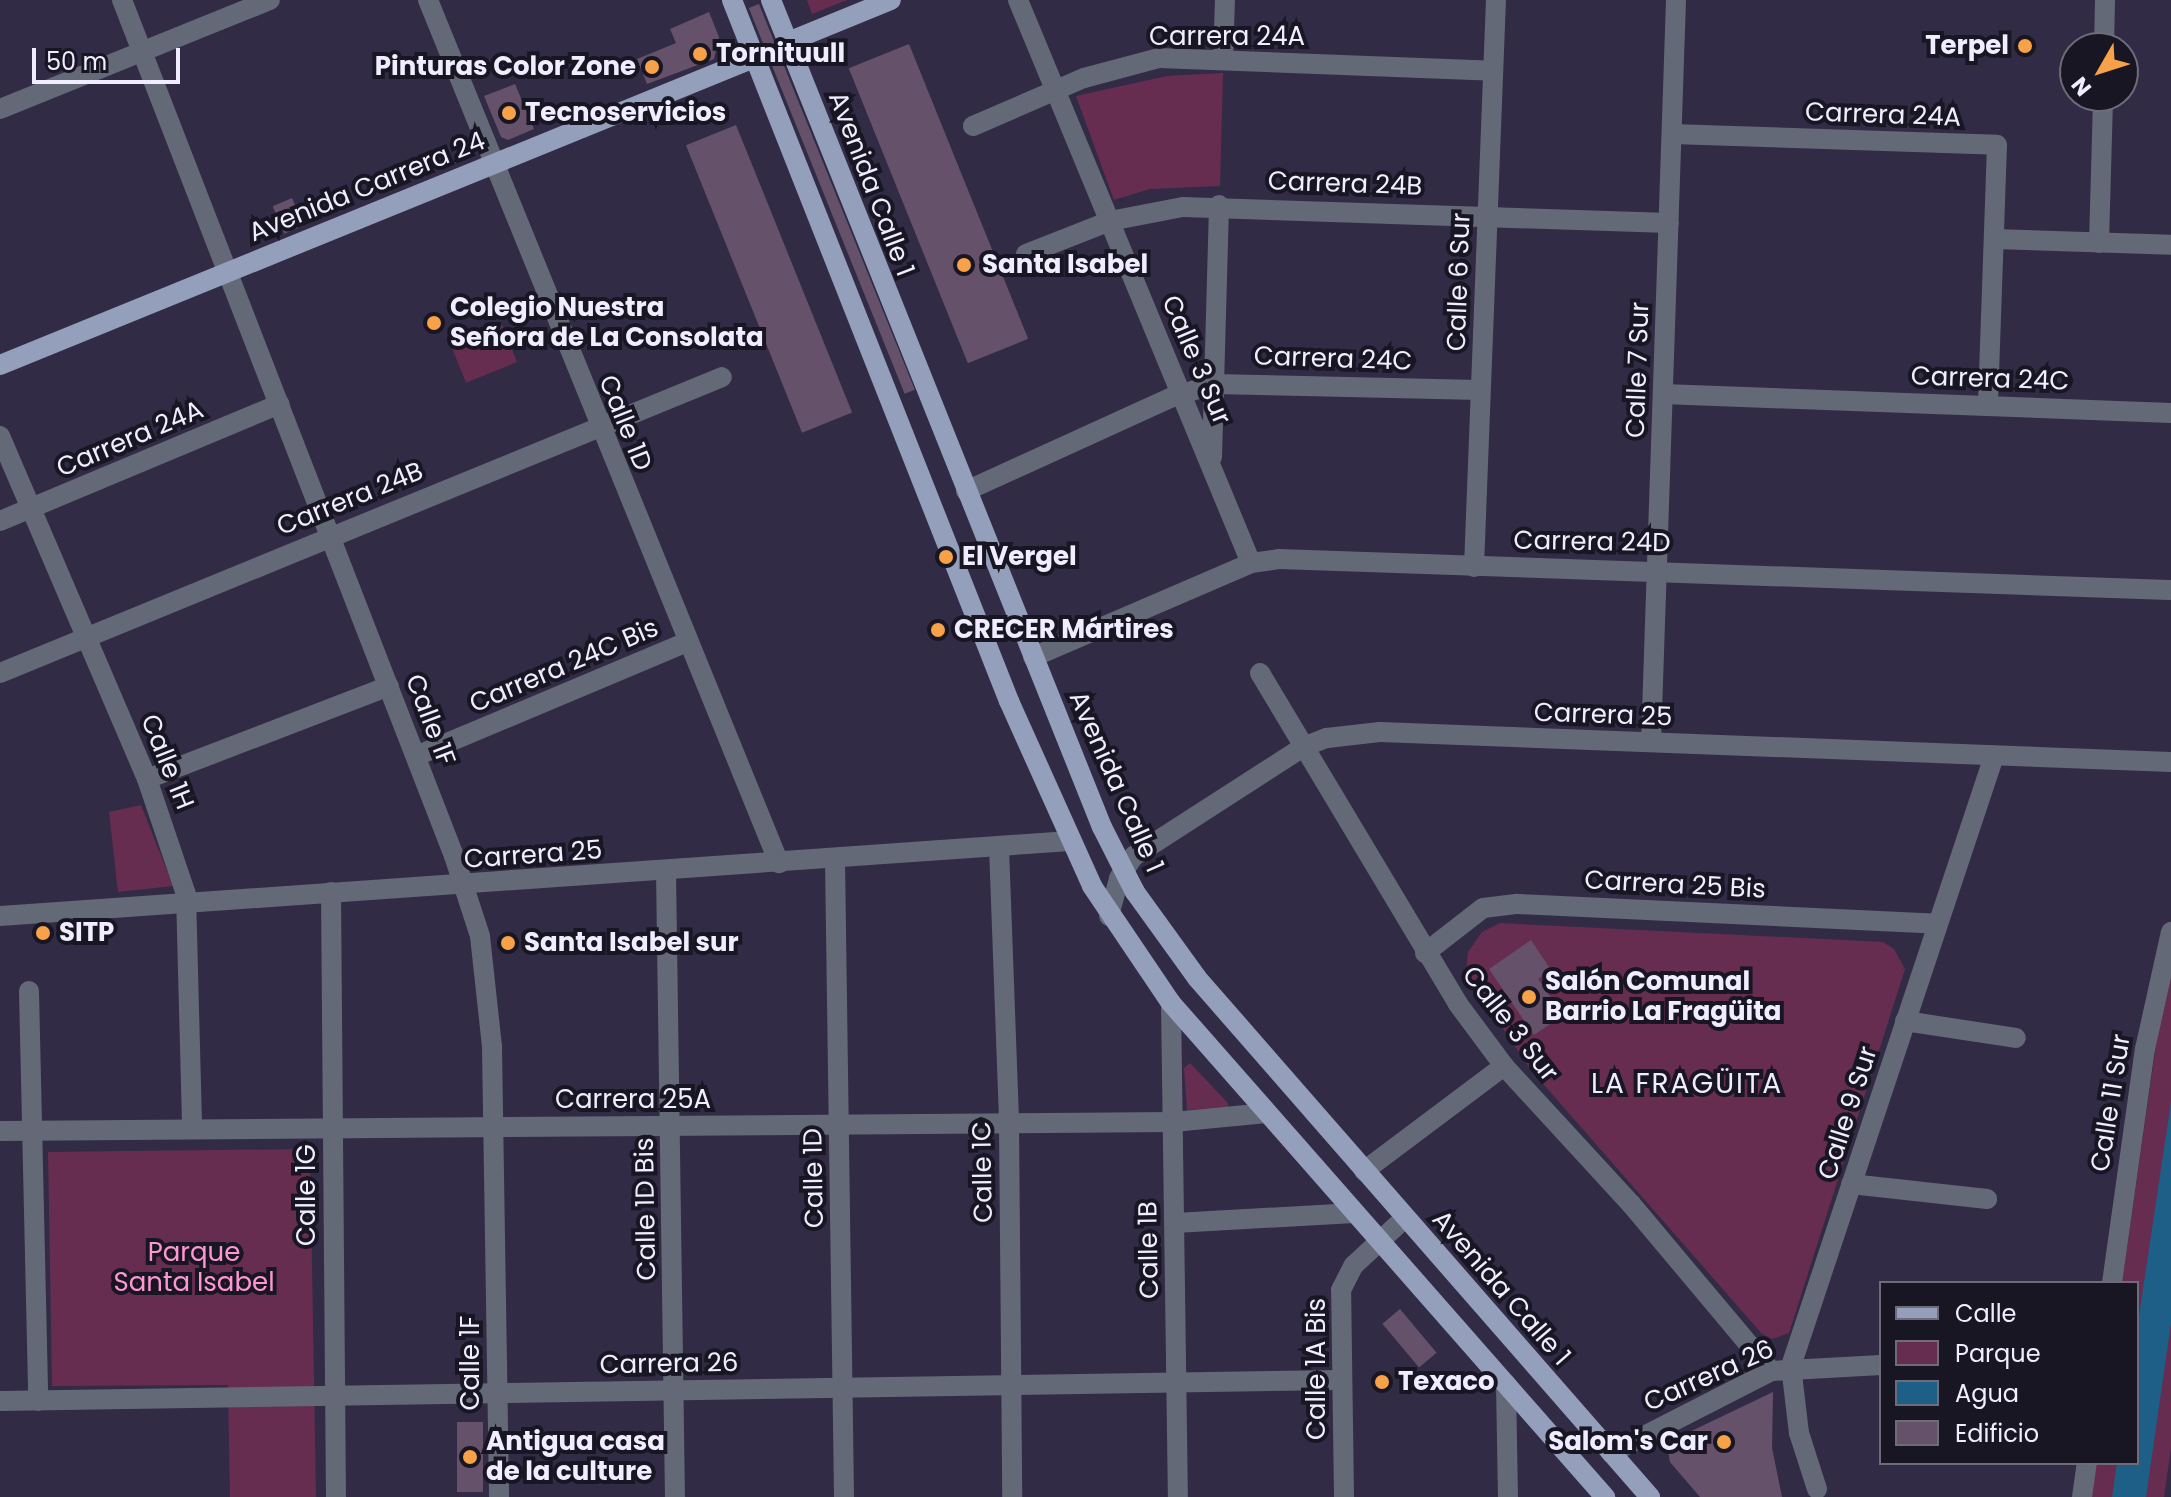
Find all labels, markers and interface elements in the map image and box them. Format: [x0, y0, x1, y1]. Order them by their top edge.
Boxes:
street label: Carrera 24A [1149, 21, 1305, 53]
place label: Terpel [1925, 30, 2009, 62]
scale bar [36, 32, 184, 82]
north arrow [2059, 32, 2139, 112]
marker: Terpel [2016, 37, 2034, 55]
place label: Tornituull [716, 38, 845, 70]
text: 50 m [46, 45, 107, 78]
marker: Tornituull [691, 45, 709, 63]
place label: Pinturas Color Zone [375, 51, 636, 83]
marker: Pinturas Color Zone [643, 58, 661, 76]
text: N [2064, 70, 2099, 102]
street label: Avenida Calle 1 [821, 87, 921, 281]
place label: Tecnoservicios [525, 97, 726, 129]
street label: Carrera 24A [1804, 97, 1962, 133]
marker: Tecnoservicios [500, 104, 518, 122]
street label: Avenida Carrera 24 [244, 125, 490, 249]
street label: Carrera 24B [1267, 166, 1423, 202]
street label: Calle 6 Sur [1441, 212, 1477, 352]
place label: Santa Isabel [982, 249, 1148, 281]
marker: Santa Isabel [953, 254, 975, 276]
street label: Calle 3 Sur [1155, 291, 1237, 429]
place label: Colegio Nuestra Señora de La Consolata [450, 292, 764, 354]
street label: Calle 7 Sur [1620, 301, 1656, 439]
marker: Colegio Nuestra Señora de La Consolata [425, 314, 443, 332]
street label: Carrera 24C [1253, 341, 1413, 377]
street label: Carrera 24C [1910, 361, 2070, 397]
street label: Calle 1D [592, 371, 658, 475]
street label: Carrera 24A [52, 394, 208, 484]
street label: Carrera 24B [272, 456, 428, 542]
street label: Carrera 24D [1513, 525, 1671, 559]
place label: El Vergel [962, 541, 1077, 573]
marker: El Vergel [937, 548, 955, 566]
street label: Carrera 24C Bis [465, 612, 663, 720]
place label: CRECER Mártires [954, 614, 1174, 646]
marker: CRECER Mártires [929, 621, 947, 639]
street label: Calle 1F [398, 670, 462, 770]
street label: Avenida Calle 1 [1062, 687, 1170, 877]
street label: Carrera 25 [1533, 697, 1673, 733]
street label: Calle 1H [134, 710, 200, 814]
street label: Carrera 25 [463, 835, 603, 875]
street label: Carrera 25 Bis [1584, 865, 1766, 905]
place label: SITP [59, 917, 114, 949]
marker: SITP [34, 924, 52, 942]
place label: Santa Isabel sur [524, 927, 739, 959]
marker: Santa Isabel sur [499, 934, 517, 952]
street label: Calle 3 Sur [1455, 960, 1565, 1088]
place label: Salón Comunal Barrio La Fragüita [1545, 966, 1781, 1028]
marker: Salón Comunal Barrio La Fragüita [1520, 988, 1538, 1006]
street label: Calle 11 Sur [2085, 1032, 2137, 1174]
street label: Calle 9 Sur [1812, 1042, 1884, 1184]
district label: LA FRAGÜITA [1591, 1067, 1783, 1101]
street label: Carrera 25A [555, 1084, 711, 1116]
street label: Calle 1C [967, 1121, 999, 1223]
street label: Calle 1D [798, 1128, 830, 1228]
street label: Calle 1D Bis [629, 1137, 663, 1281]
street label: Calle 1G [291, 1144, 323, 1246]
street label: Calle 1B [1133, 1201, 1165, 1299]
street label: Avenida Calle 1 [1425, 1204, 1577, 1372]
park label: Parque Santa Isabel [113, 1237, 275, 1298]
legend [1879, 1281, 2139, 1465]
text: Calle [1955, 1297, 2016, 1330]
street label: Calle 1A Bis [1301, 1298, 1333, 1440]
street label: Calle 1F [455, 1316, 487, 1410]
street label: Carrera 26 [1639, 1334, 1779, 1418]
text: Parque [1955, 1337, 2041, 1370]
street label: Carrera 26 [599, 1347, 739, 1381]
place label: Texaco [1398, 1366, 1495, 1398]
marker: Texaco [1373, 1373, 1391, 1391]
text: Agua [1955, 1377, 2019, 1410]
text: Edificio [1955, 1417, 2039, 1450]
place label: Antigua casa de la culture [486, 1426, 665, 1488]
place label: Salom's Car [1548, 1426, 1708, 1458]
marker: Salom's Car [1715, 1433, 1733, 1451]
marker: Antigua casa de la culture [461, 1448, 479, 1466]

